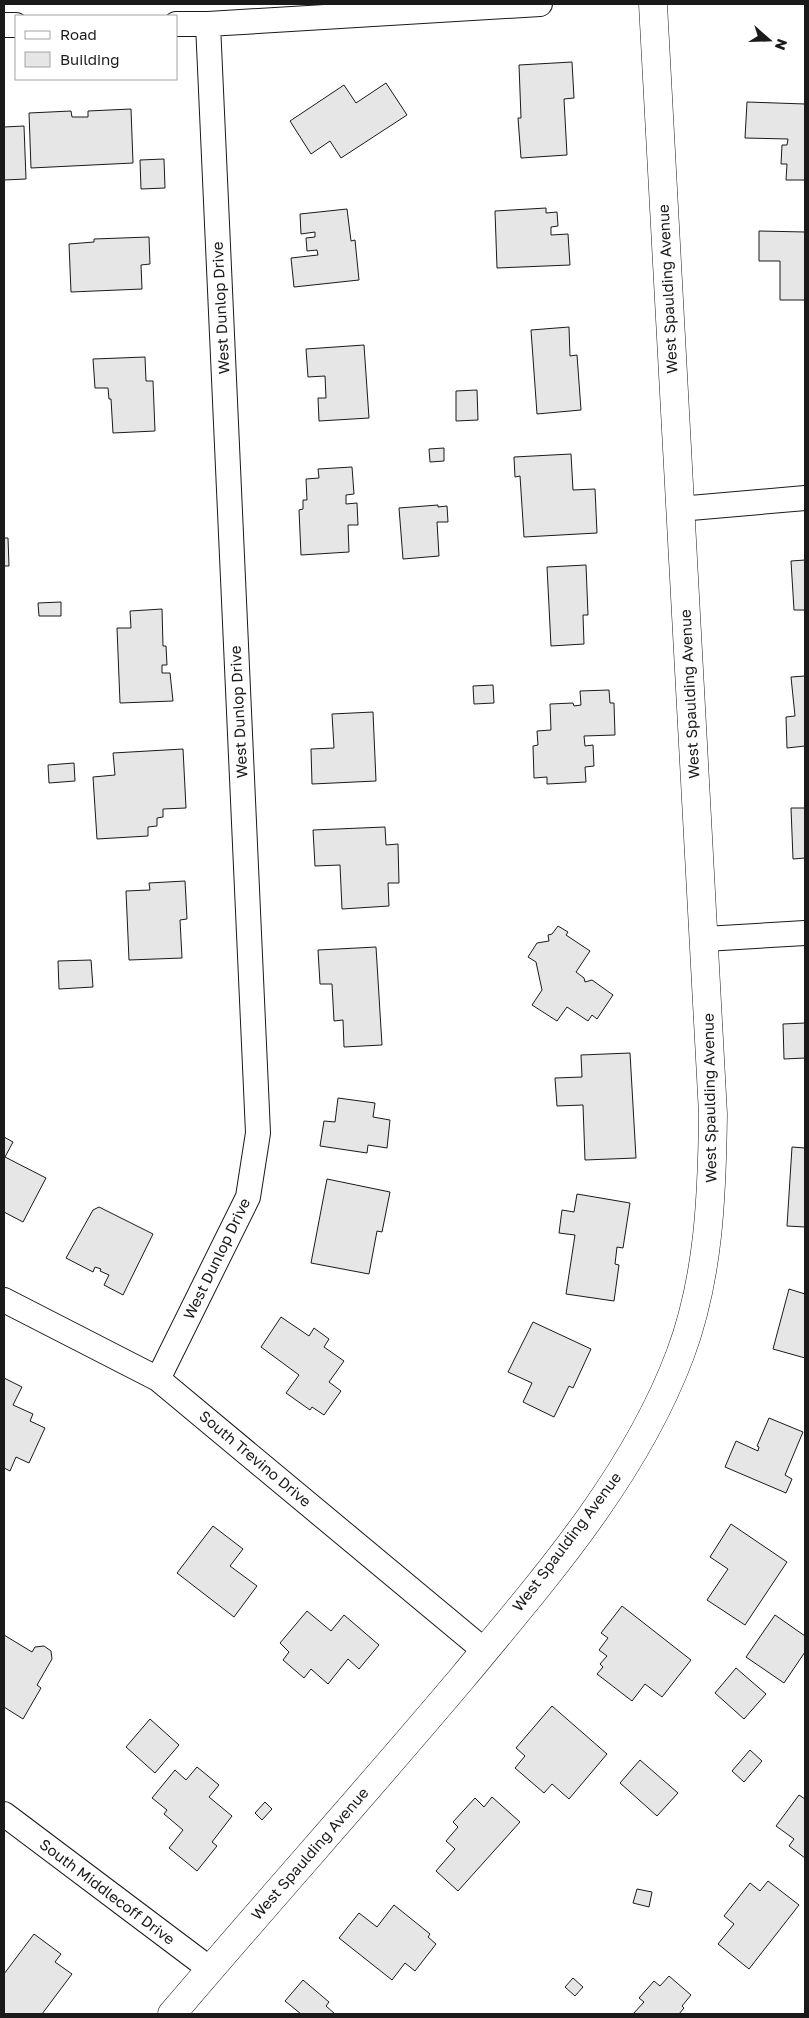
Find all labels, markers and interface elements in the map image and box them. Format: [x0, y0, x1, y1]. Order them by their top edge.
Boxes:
legend [15, 15, 178, 80]
north arrow [744, 15, 794, 65]
text: Road [60, 25, 97, 43]
text: N [772, 37, 791, 53]
text: Building [60, 50, 120, 68]
street label: West Spaulding Avenue [654, 204, 680, 374]
street label: West Dunlop Drive [208, 241, 232, 375]
street label: West Spaulding Avenue [676, 609, 702, 779]
street label: West Dunlop Drive [226, 645, 250, 779]
street label: West Spaulding Avenue [699, 1013, 719, 1183]
street label: West Dunlop Drive [179, 1195, 253, 1322]
street label: South Trevino Drive [196, 1406, 315, 1510]
street label: West Spaulding Avenue [508, 1468, 625, 1615]
street label: West Spaulding Avenue [247, 1783, 372, 1923]
street label: South Middlecoff Drive [37, 1835, 179, 1948]

